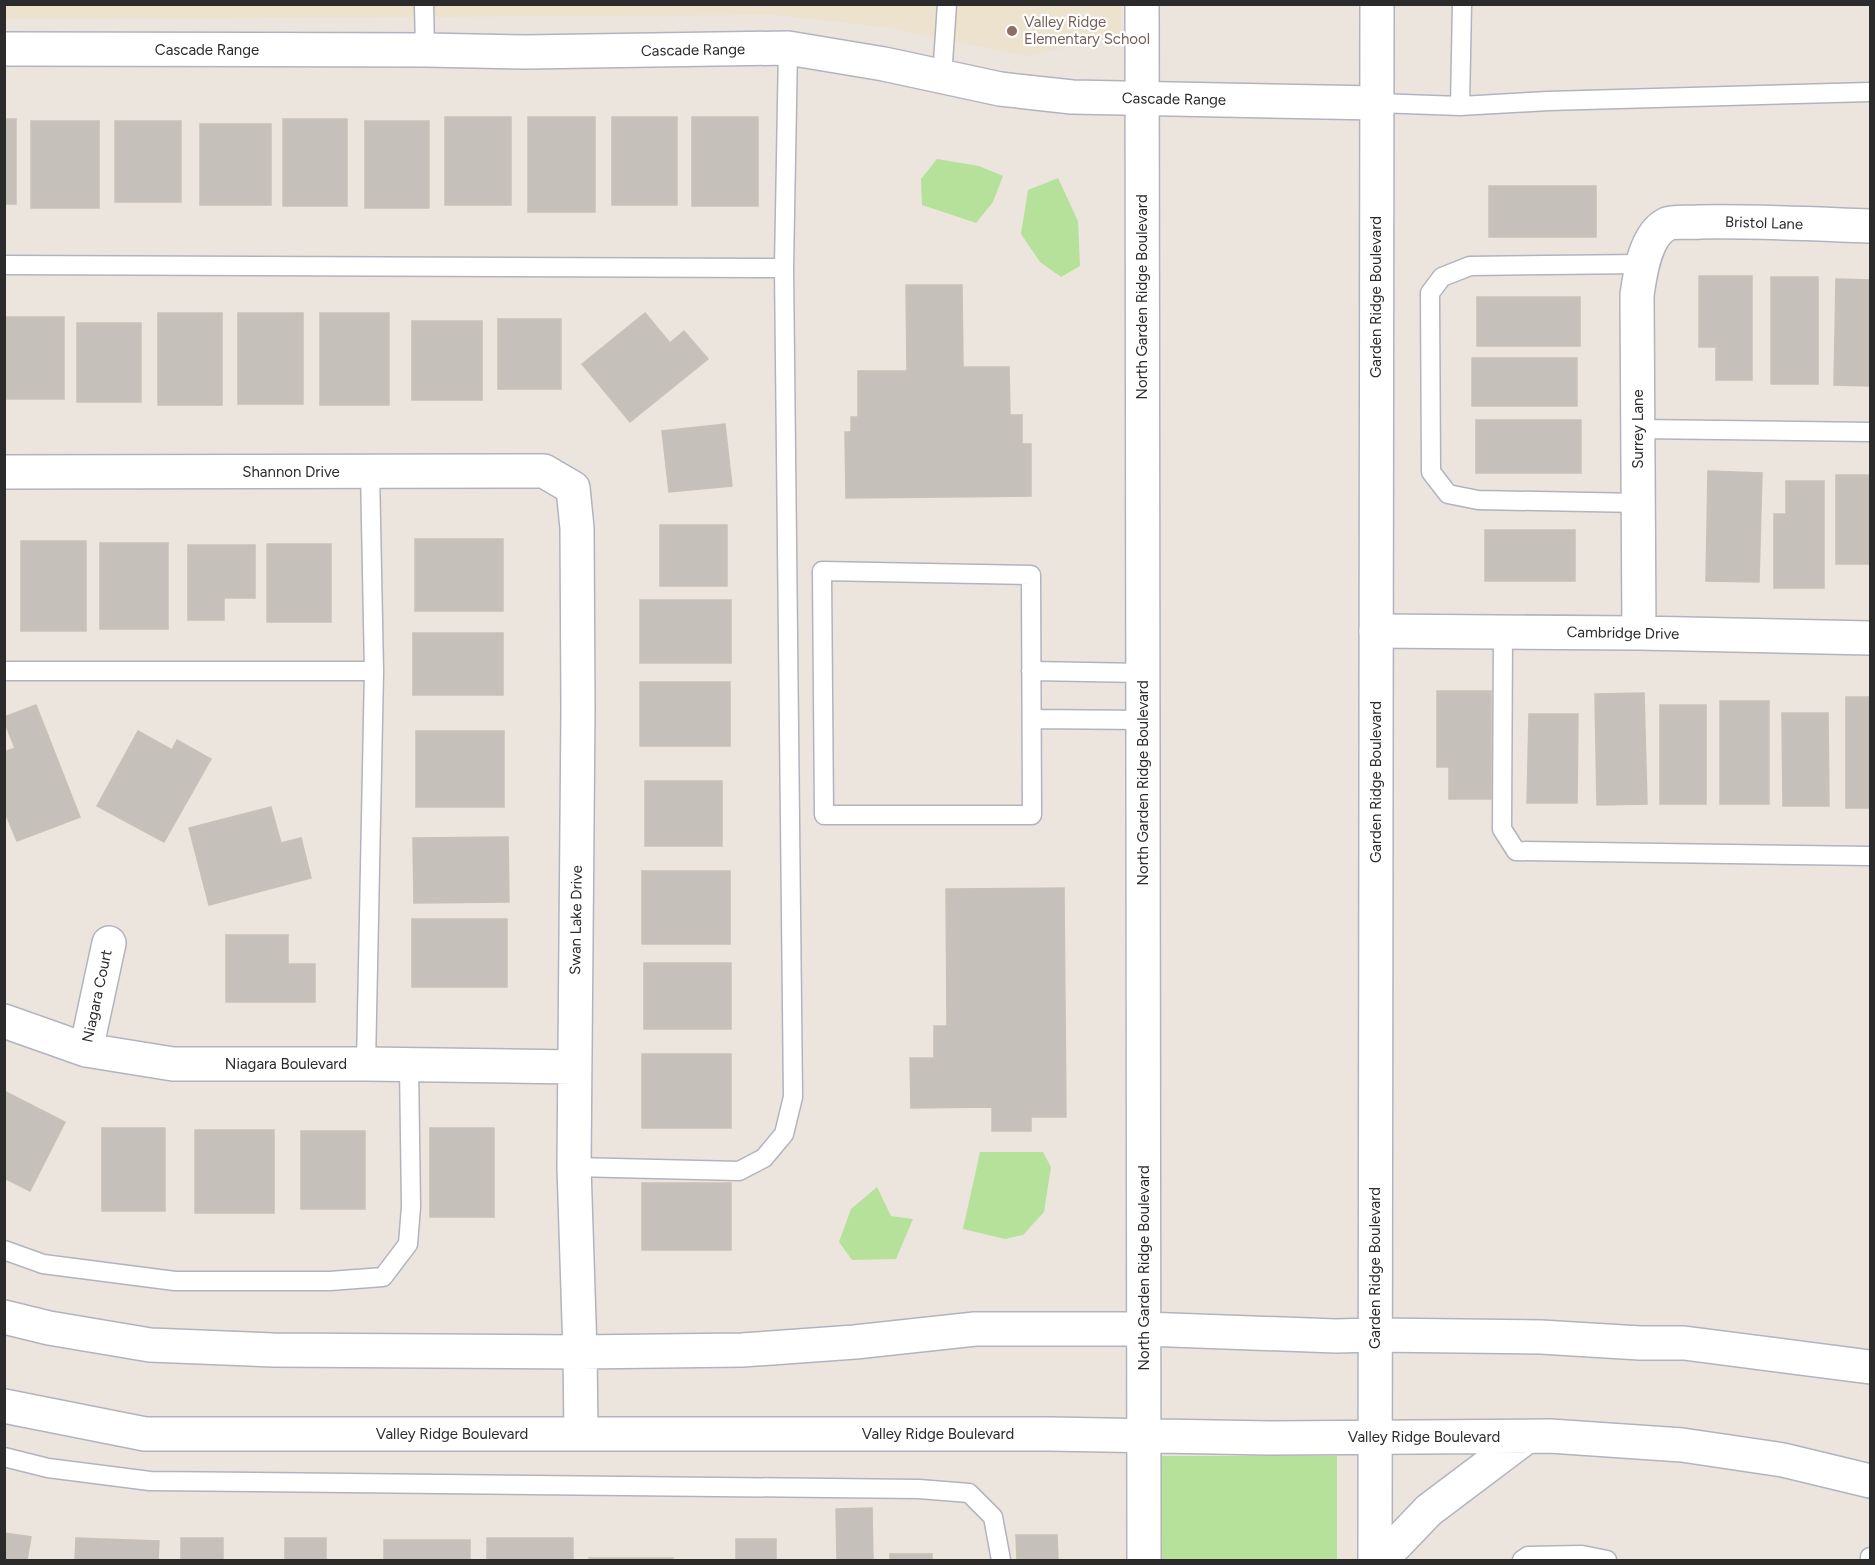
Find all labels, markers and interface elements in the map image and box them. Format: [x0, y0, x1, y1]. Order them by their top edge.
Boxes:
place label: Valley Ridge Elementary School [1024, 13, 1150, 48]
marker: Valley Ridge Elementary School [1005, 24, 1019, 38]
street label: Cascade Range [641, 40, 745, 60]
street label: Cascade Range [155, 41, 259, 59]
street label: Cascade Range [1122, 89, 1226, 109]
street label: North Garden Ridge Boulevard [1133, 194, 1151, 400]
street label: Bristol Lane [1725, 213, 1803, 233]
street label: Garden Ridge Boulevard [1367, 216, 1385, 378]
street label: Surrey Lane [1629, 389, 1647, 469]
street label: Shannon Drive [242, 463, 340, 481]
street label: Cambridge Drive [1566, 623, 1680, 643]
street label: North Garden Ridge Boulevard [1134, 680, 1152, 886]
street label: Garden Ridge Boulevard [1367, 701, 1385, 863]
street label: Swan Lake Drive [566, 865, 586, 975]
street label: Niagara Court [78, 948, 116, 1044]
street label: Niagara Boulevard [225, 1055, 347, 1073]
street label: North Garden Ridge Boulevard [1135, 1165, 1153, 1371]
street label: Garden Ridge Boulevard [1366, 1187, 1384, 1349]
street label: Valley Ridge Boulevard [376, 1425, 528, 1443]
street label: Valley Ridge Boulevard [862, 1425, 1014, 1443]
street label: Valley Ridge Boulevard [1348, 1428, 1500, 1446]

